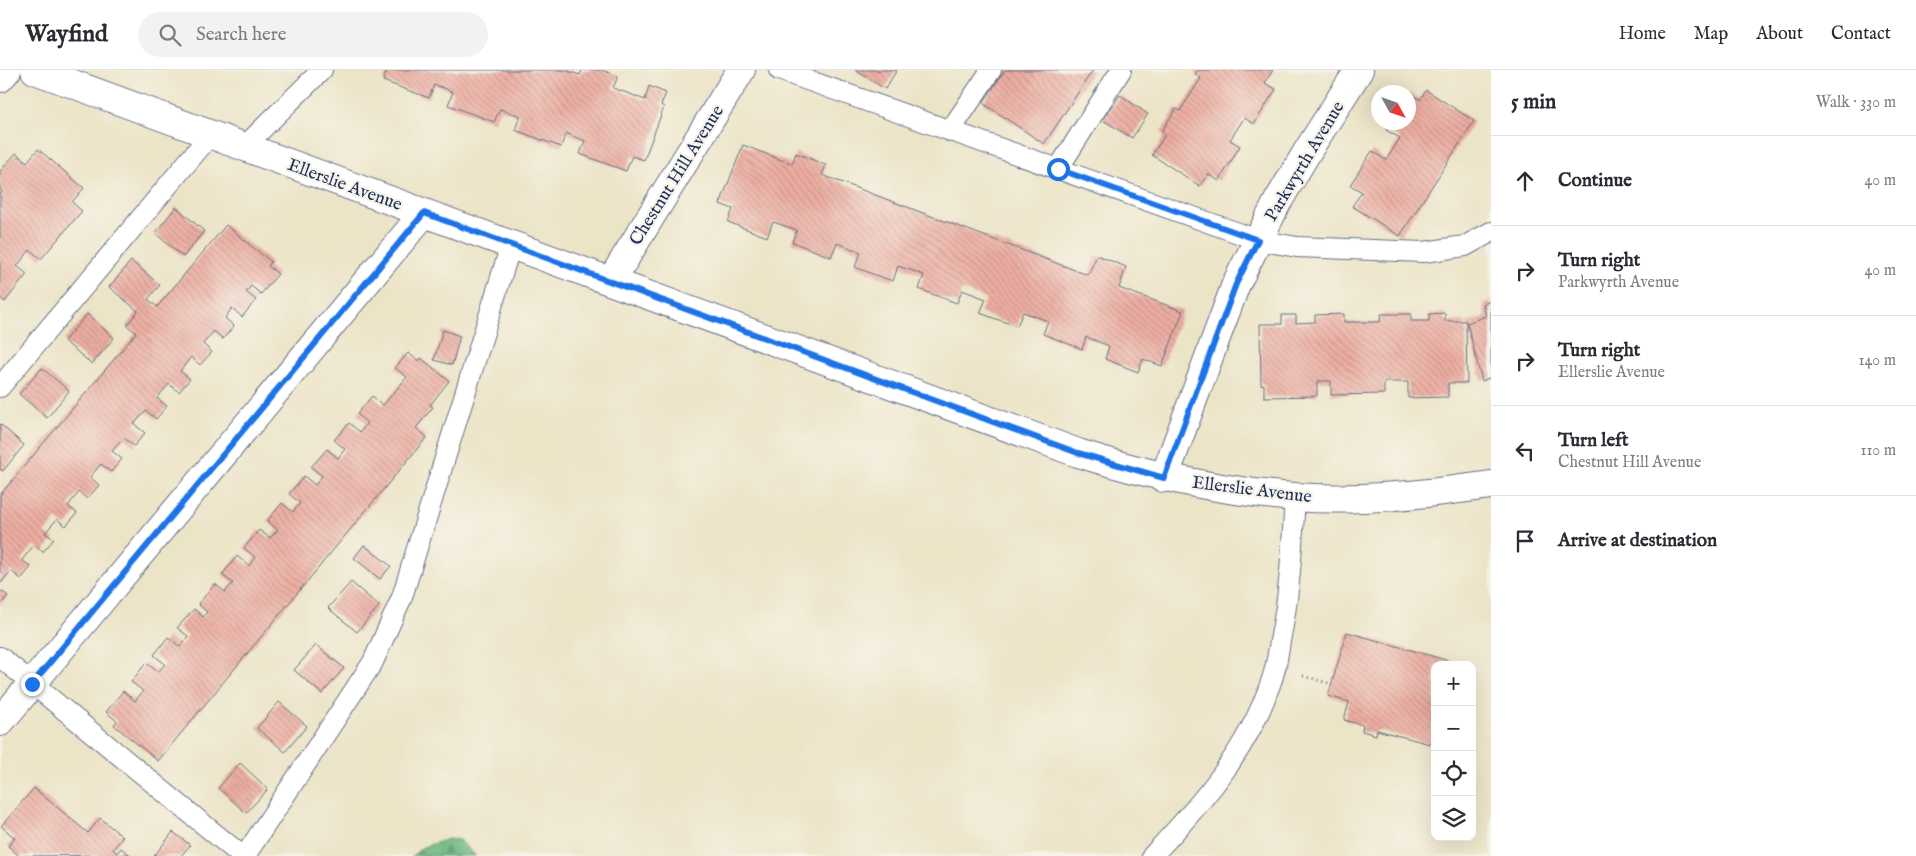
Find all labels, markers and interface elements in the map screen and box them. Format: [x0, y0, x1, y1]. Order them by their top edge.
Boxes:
search box [138, 12, 488, 57]
text: Wayfind [25, 19, 108, 50]
icon: search [156, 21, 184, 49]
text: Search here [196, 23, 286, 47]
text: Home [1619, 23, 1666, 46]
text: Map [1694, 23, 1728, 46]
text: About [1756, 23, 1803, 46]
text: Contact [1831, 23, 1891, 46]
north arrow [1371, 85, 1416, 130]
text: 5 min [1511, 89, 1556, 116]
text: Walk · 330 m [1816, 93, 1896, 113]
street label: Parkwyrth Avenue [1260, 98, 1350, 226]
street label: Chestnut Hill Avenue [625, 101, 730, 250]
street label: Ellerslie Avenue [284, 154, 405, 217]
route start [1047, 158, 1070, 181]
icon: ahead [1511, 167, 1539, 195]
text: Continue [1558, 169, 1632, 193]
text: 40 m [1864, 171, 1896, 191]
text: Turn right [1558, 249, 1640, 273]
icon: right [1511, 257, 1539, 285]
text: 40 m [1864, 261, 1896, 281]
text: Parkwyrth Avenue [1558, 273, 1679, 293]
text: Turn right [1558, 339, 1640, 363]
icon: right [1511, 347, 1539, 375]
text: 140 m [1858, 351, 1896, 371]
text: Ellerslie Avenue [1558, 363, 1665, 383]
text: Turn left [1558, 429, 1629, 453]
icon: left [1511, 437, 1539, 465]
text: 110 m [1860, 441, 1896, 461]
text: Chestnut Hill Avenue [1558, 453, 1701, 473]
street label: Ellerslie Avenue [1191, 472, 1313, 509]
icon: arrive [1511, 527, 1539, 555]
text: Arrive at destination [1558, 529, 1717, 553]
map controls [1431, 661, 1476, 841]
button: + [1431, 661, 1476, 706]
route end [21, 673, 44, 696]
button: − [1431, 706, 1476, 751]
button: locate [1431, 751, 1476, 796]
button: layers [1431, 796, 1476, 841]

